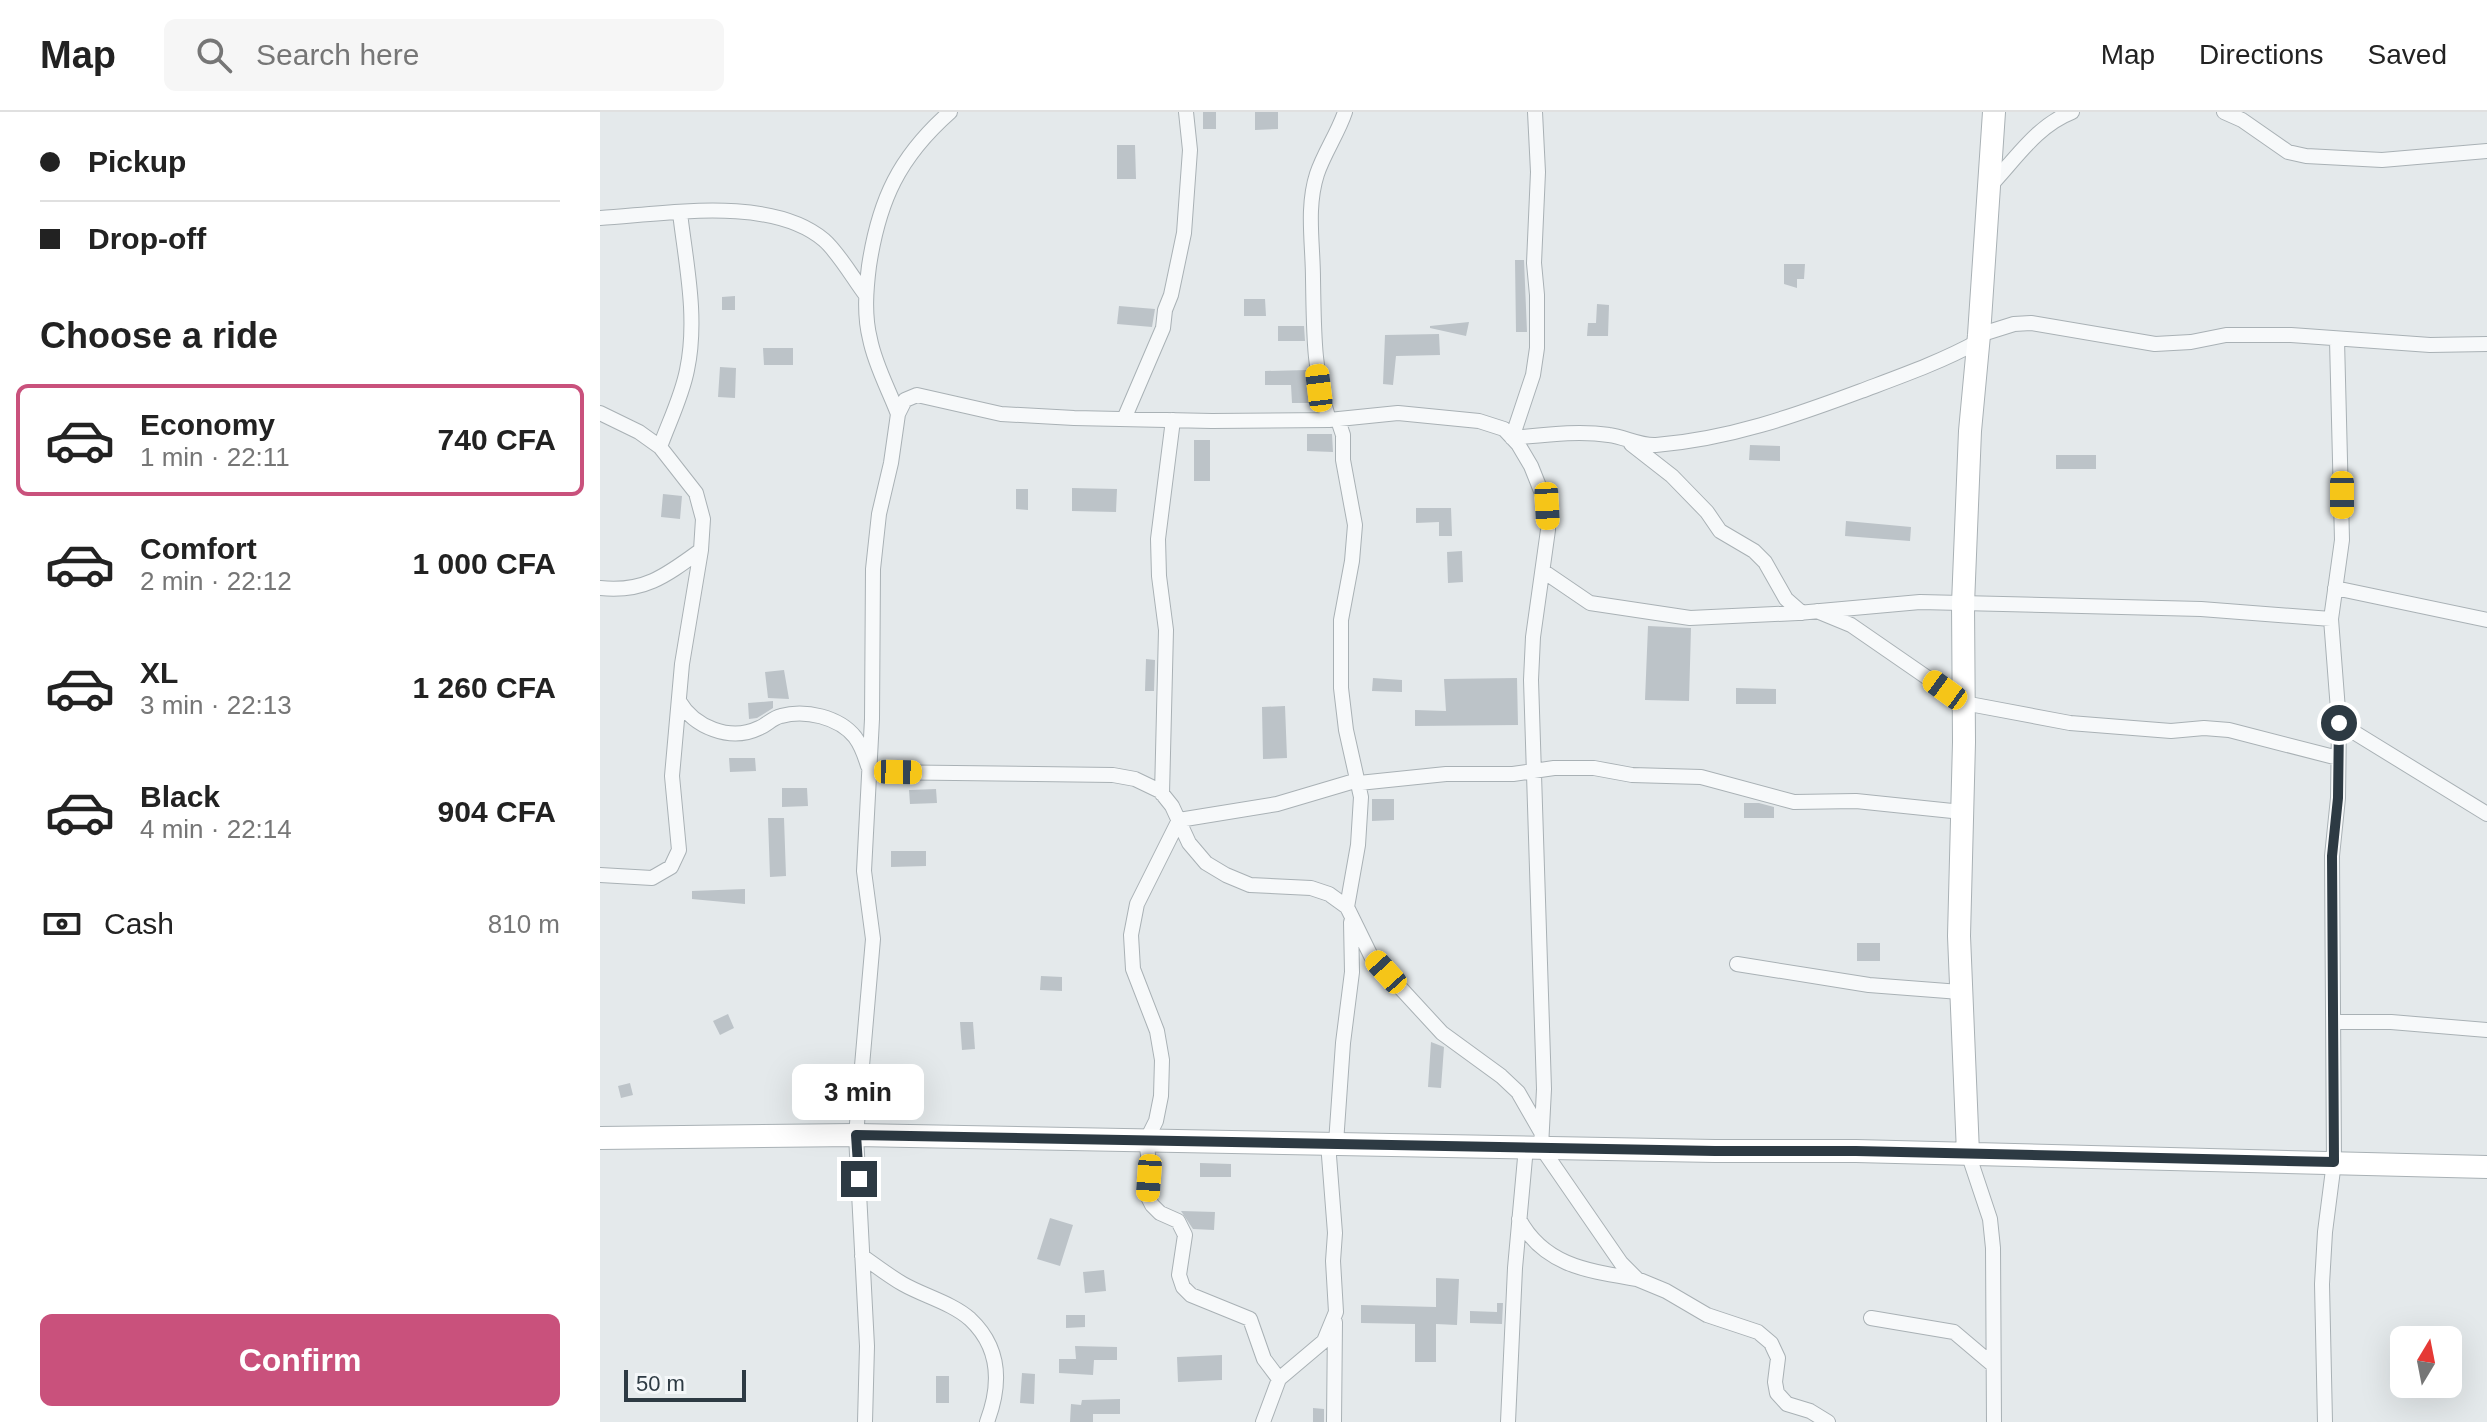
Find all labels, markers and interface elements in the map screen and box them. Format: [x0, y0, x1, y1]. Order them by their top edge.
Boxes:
search box [164, 19, 724, 91]
icon: search [192, 33, 236, 77]
text: Map [40, 34, 116, 76]
text: Search here [256, 38, 419, 71]
text: Map [2101, 39, 2155, 70]
text: Directions [2199, 39, 2324, 70]
text: Saved [2368, 39, 2447, 70]
text: Pickup [88, 145, 186, 178]
text: Drop-off [88, 222, 206, 255]
text: Choose a ride [40, 315, 278, 356]
car [1304, 363, 1334, 413]
icon: car [44, 404, 116, 476]
text: Economy [140, 408, 275, 441]
text: 740 CFA [438, 423, 556, 456]
text: 1 min · 22:11 [140, 442, 290, 472]
car [2330, 471, 2354, 519]
car [1534, 481, 1560, 531]
icon: car [44, 528, 116, 600]
text: Comfort [140, 532, 257, 565]
text: 1 000 CFA [413, 547, 556, 580]
text: 2 min · 22:12 [140, 566, 292, 596]
icon: car [44, 652, 116, 724]
text: XL [140, 656, 178, 689]
car [1919, 666, 1971, 714]
text: 1 260 CFA [413, 671, 556, 704]
text: 3 min · 22:13 [140, 690, 292, 720]
route start [2321, 705, 2357, 741]
car [874, 760, 922, 784]
icon: car [44, 776, 116, 848]
text: Black [140, 780, 220, 813]
text: 904 CFA [438, 795, 556, 828]
text: 4 min · 22:14 [140, 814, 292, 844]
icon: cash [40, 902, 84, 946]
text: Cash [104, 907, 174, 940]
text: 810 m [488, 909, 560, 939]
car [1361, 946, 1411, 998]
callout: 3 min [793, 1063, 925, 1119]
text: 3 min [824, 1077, 892, 1107]
car [1135, 1153, 1163, 1203]
route end [841, 1161, 877, 1197]
button: Confirm [40, 1314, 560, 1406]
north arrow [2390, 1326, 2462, 1398]
map controls [2390, 1326, 2462, 1398]
scale bar [624, 1366, 746, 1402]
text: 50 m [636, 1371, 685, 1396]

